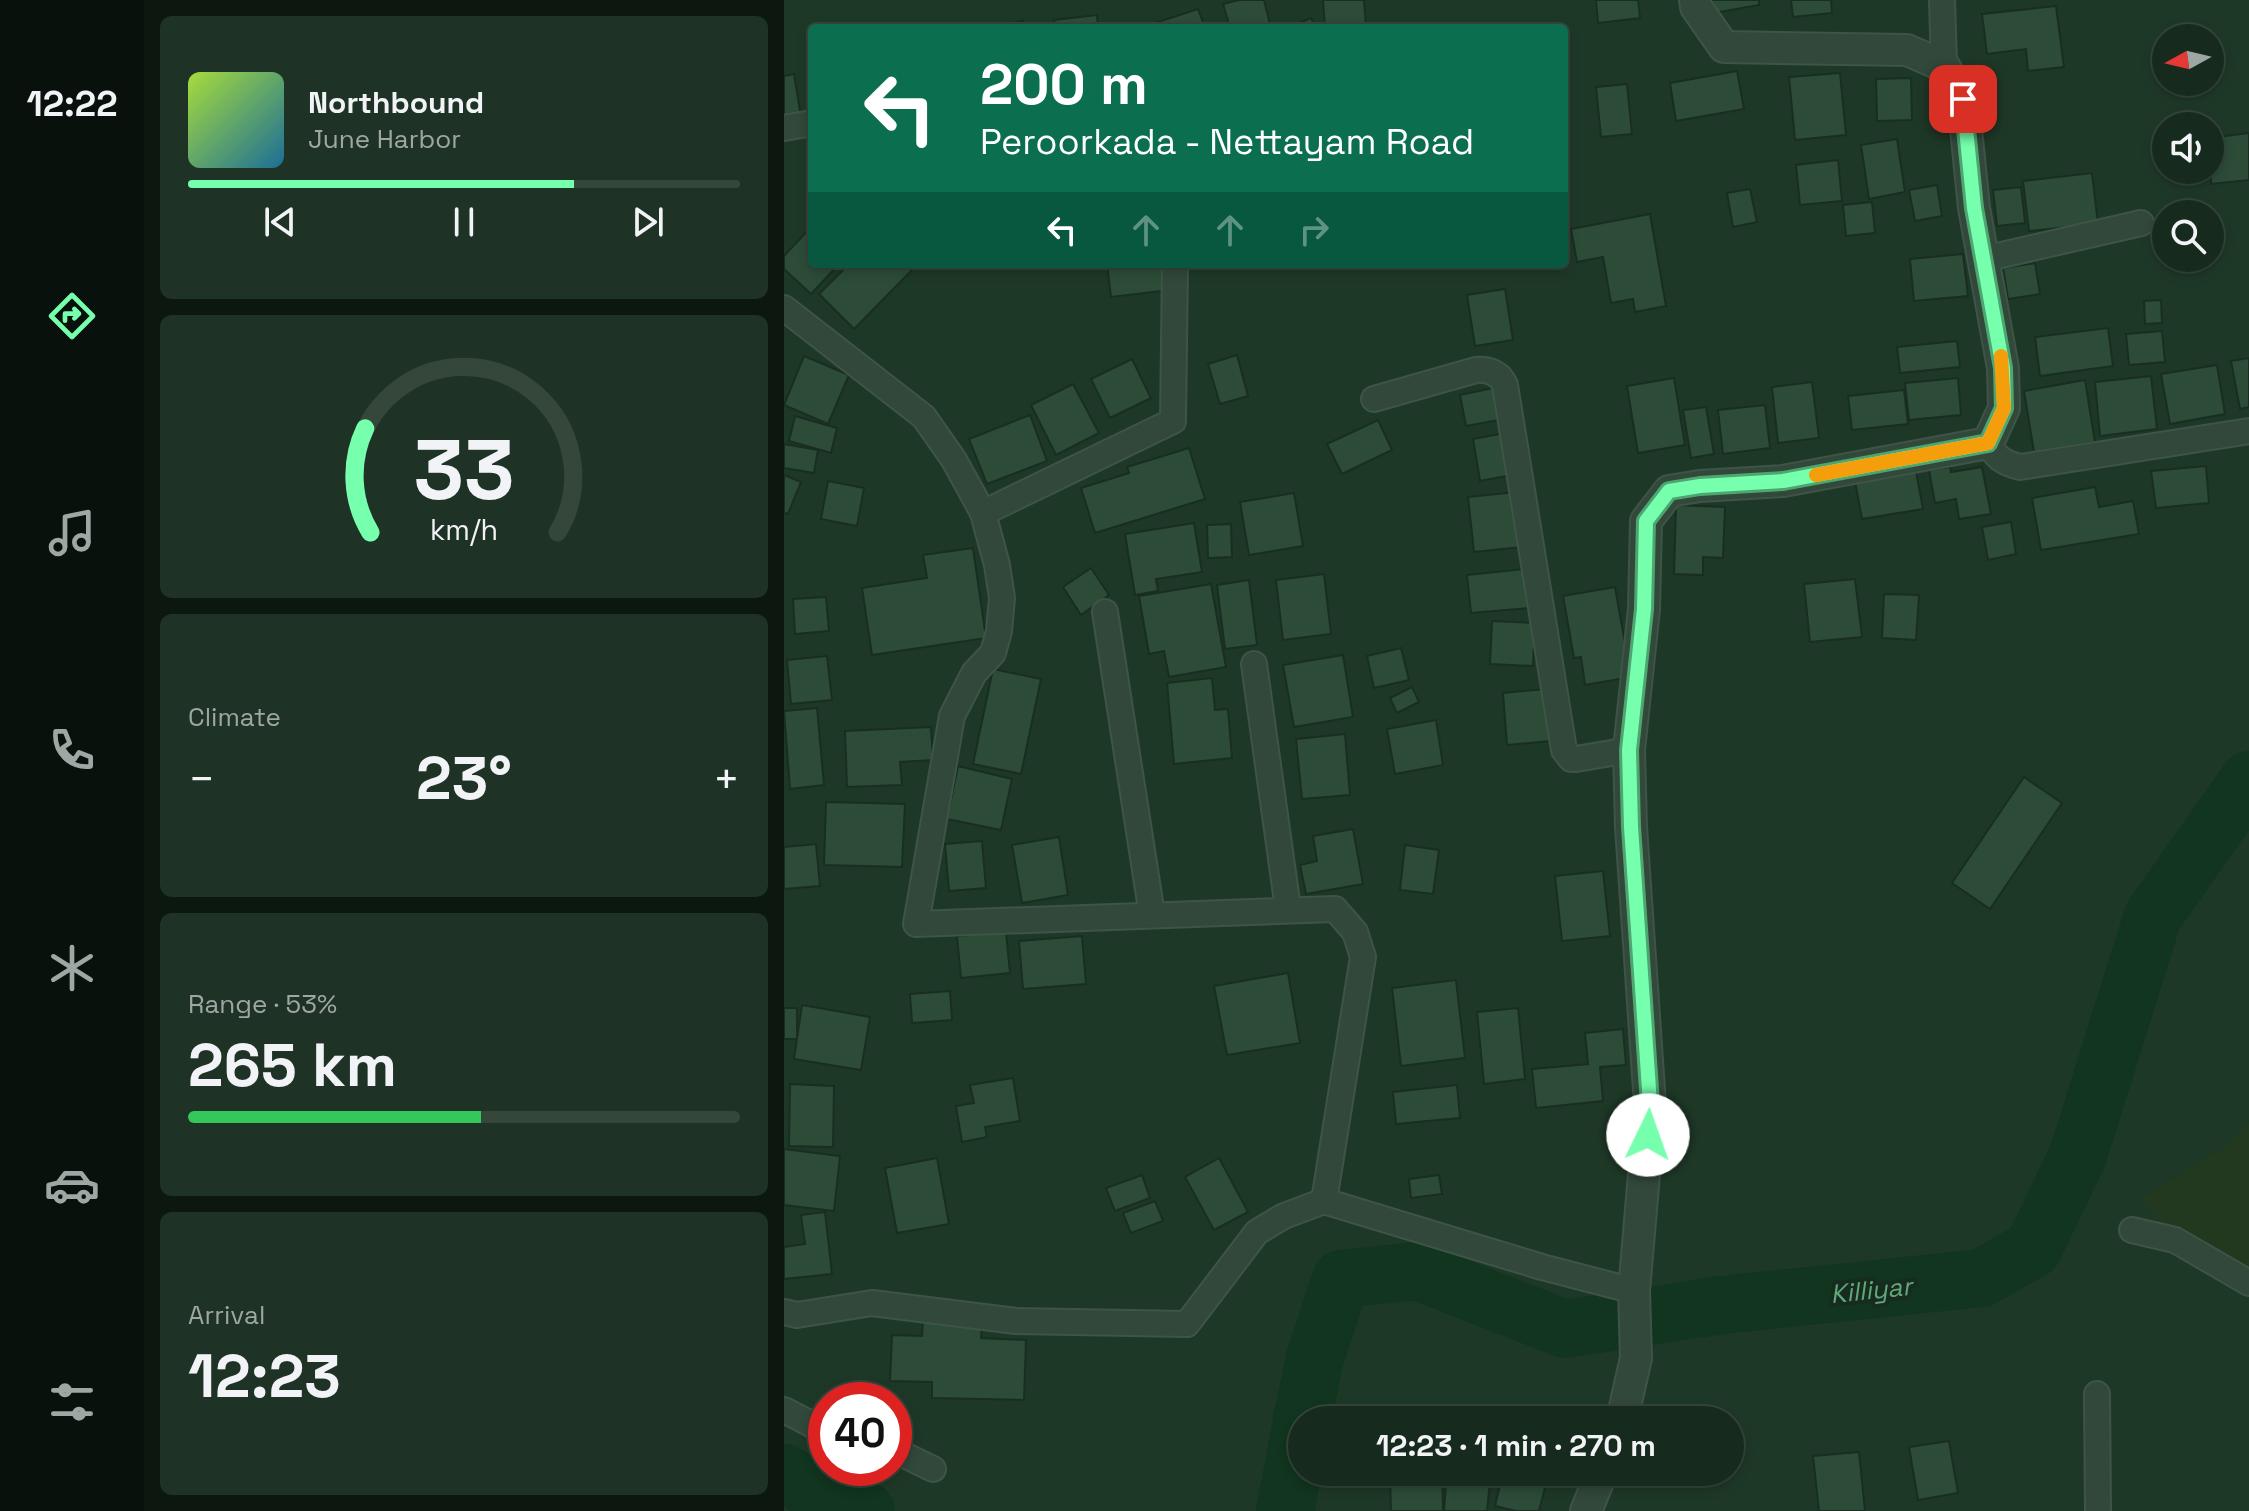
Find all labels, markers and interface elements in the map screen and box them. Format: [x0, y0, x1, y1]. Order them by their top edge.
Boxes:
north arrow [2152, 24, 2224, 96]
map controls [2152, 24, 2224, 272]
text: 200 m [980, 49, 1148, 120]
icon: left [848, 56, 952, 160]
pin [1929, 65, 1997, 133]
icon: arrive [1941, 77, 1985, 121]
text: 12:22 [26, 81, 118, 127]
text: Northbound [308, 83, 484, 122]
button: sound [2152, 112, 2224, 184]
text: Peroorkada - Nettayam Road [980, 119, 1474, 165]
text: June Harbor [308, 122, 461, 156]
icon: previous [258, 200, 302, 244]
icon: pause [442, 200, 486, 244]
icon: next [626, 200, 670, 244]
button: search [2152, 200, 2224, 272]
icon: left [1040, 208, 1084, 252]
icon: ahead [1124, 208, 1168, 252]
icon: ahead [1208, 208, 1252, 252]
icon: right [1292, 208, 1336, 252]
icon: directions [44, 288, 100, 344]
text: 33 [413, 416, 515, 522]
icon: music [44, 505, 100, 561]
text: km/h [430, 512, 498, 548]
text: Climate [188, 700, 281, 734]
icon: phone [44, 722, 100, 778]
text: 23° [416, 740, 512, 817]
text: − [188, 751, 215, 807]
text: + [713, 751, 740, 807]
icon: climate [44, 940, 100, 996]
text: Range · 53% [188, 987, 337, 1021]
text: 265 km [188, 1027, 397, 1104]
position arrow [1606, 1093, 1690, 1177]
icon: car [44, 1157, 100, 1213]
water label: Killiyar [1828, 1268, 1917, 1311]
text: Arrival [188, 1298, 265, 1332]
text: 12:23 [188, 1338, 341, 1415]
icon: filters [44, 1374, 100, 1430]
speed limit sign: 40 [808, 1382, 912, 1486]
text: 12:23 · 1 min · 270 m [1376, 1426, 1656, 1465]

